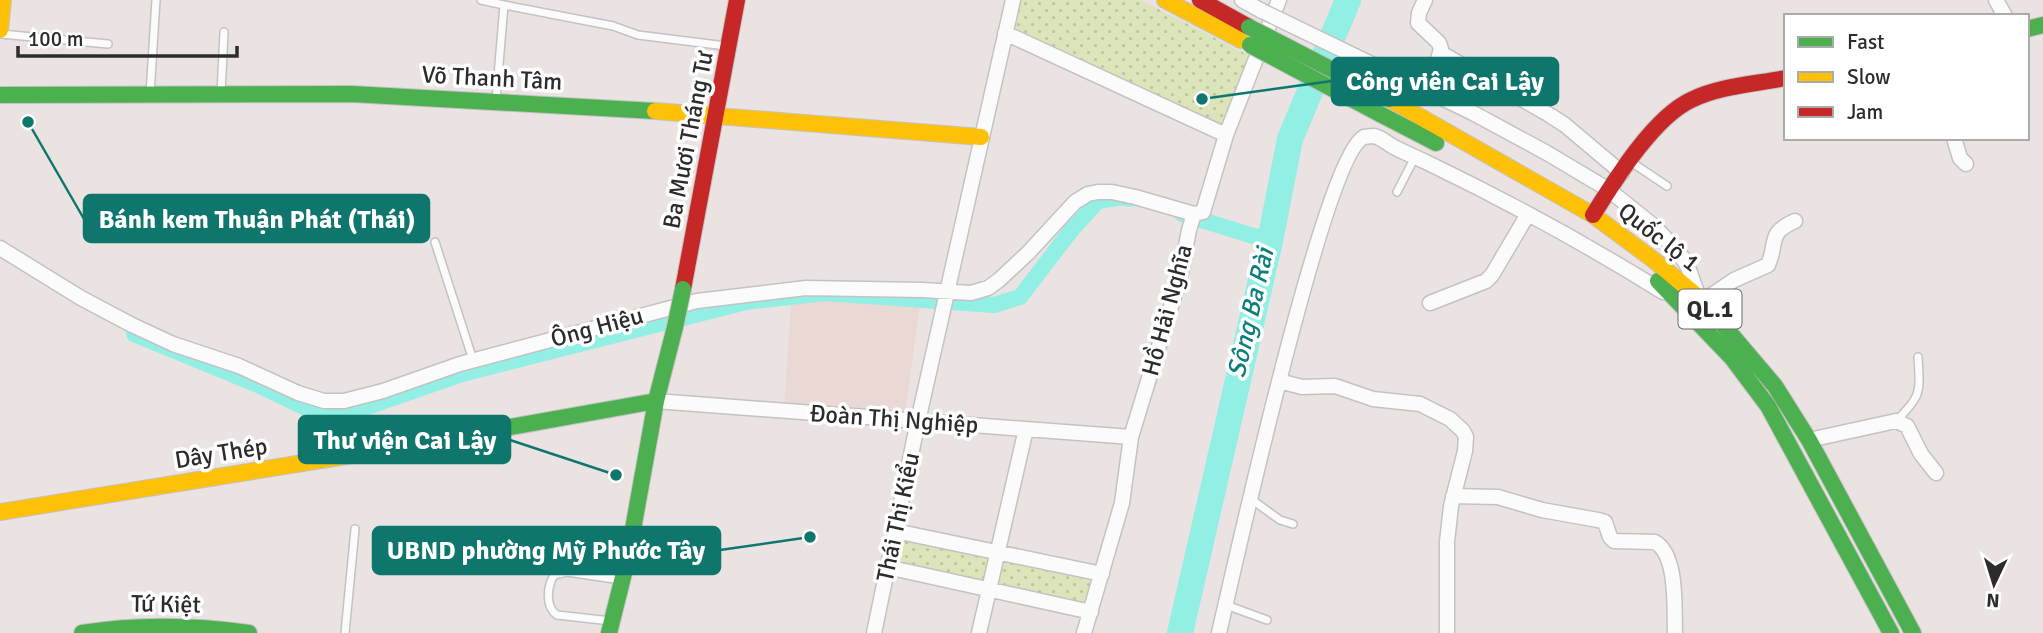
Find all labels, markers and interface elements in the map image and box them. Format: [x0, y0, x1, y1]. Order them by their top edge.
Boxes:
scale bar [18, 14, 236, 58]
legend [1784, 14, 2029, 140]
text: 100 m [28, 26, 83, 52]
text: Fast [1847, 29, 1884, 55]
street label: Ba Mươi Tháng Tư [656, 48, 720, 231]
callout: Công viên Cai Lậy [1332, 58, 1558, 105]
street label: Võ Thanh Tâm [421, 59, 563, 97]
text: Slow [1847, 64, 1891, 90]
text: Công viên Cai Lậy [1346, 66, 1544, 98]
text: Jam [1847, 99, 1883, 125]
callout: Bánh kem Thuận Phát (Thái) [84, 195, 429, 242]
street label: Quốc lộ 1 [1612, 196, 1706, 278]
text: Bánh kem Thuận Phát (Thái) [98, 204, 416, 236]
street label: Hồ Hải Nghĩa [1135, 241, 1199, 379]
water label: Sông Ba Rài [1221, 242, 1282, 381]
road number: QL.1 [1678, 290, 1742, 328]
street label: Ông Hiệu [547, 300, 647, 354]
street label: Đoàn Thị Nghiệp [809, 398, 979, 440]
callout: Thư viện Cai Lậy [299, 416, 510, 463]
text: Thư viện Cai Lậy [314, 425, 496, 457]
street label: Dây Thép [173, 431, 269, 475]
street label: Thái Thị Kiểu [870, 450, 926, 584]
callout: UBND phường Mỹ Phước Tây [373, 527, 720, 574]
text: UBND phường Mỹ Phước Tây [387, 535, 705, 567]
north arrow [1959, 549, 2029, 619]
street label: Tứ Kiệt [131, 588, 201, 620]
text: N [1985, 588, 2000, 612]

